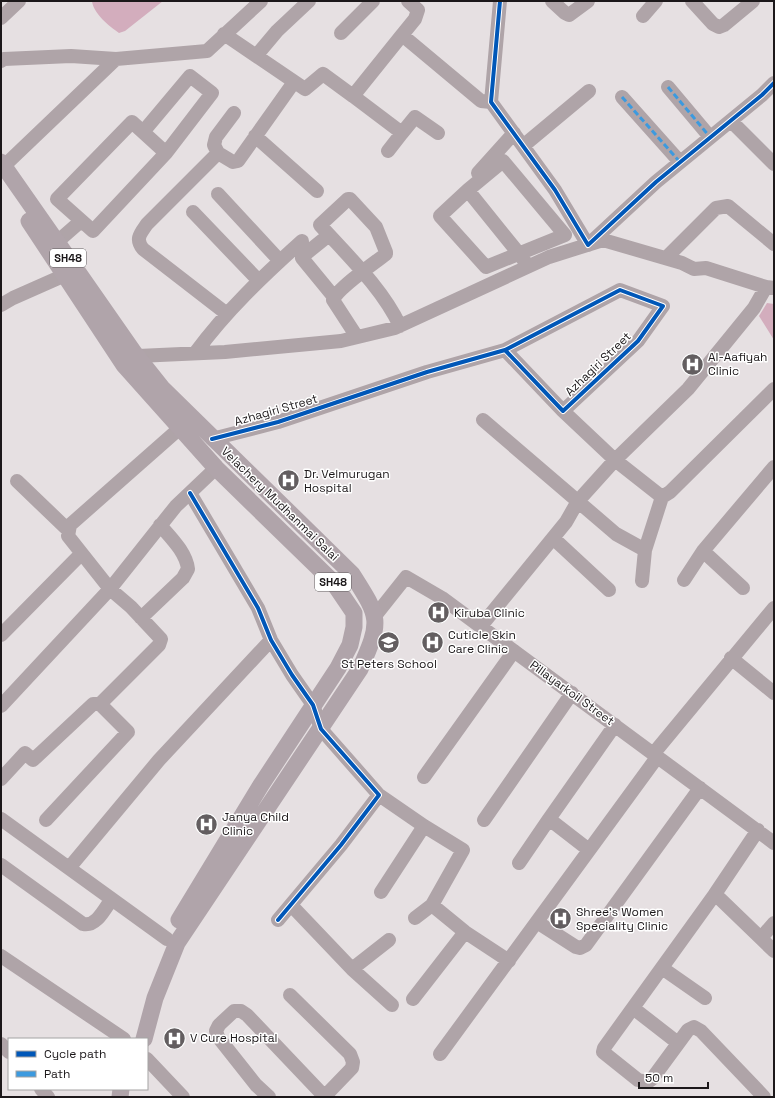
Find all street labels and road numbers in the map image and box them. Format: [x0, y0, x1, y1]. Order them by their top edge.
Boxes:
road number: SH48 [50, 249, 86, 267]
street label: Azhagiri Street [562, 328, 634, 400]
street label: Azhagiri Street [233, 390, 319, 430]
street label: Velachery Mudhanmai Salai [218, 443, 342, 565]
road number: SH48 [315, 573, 351, 591]
street label: Pillayarkoil Street [527, 657, 617, 729]

